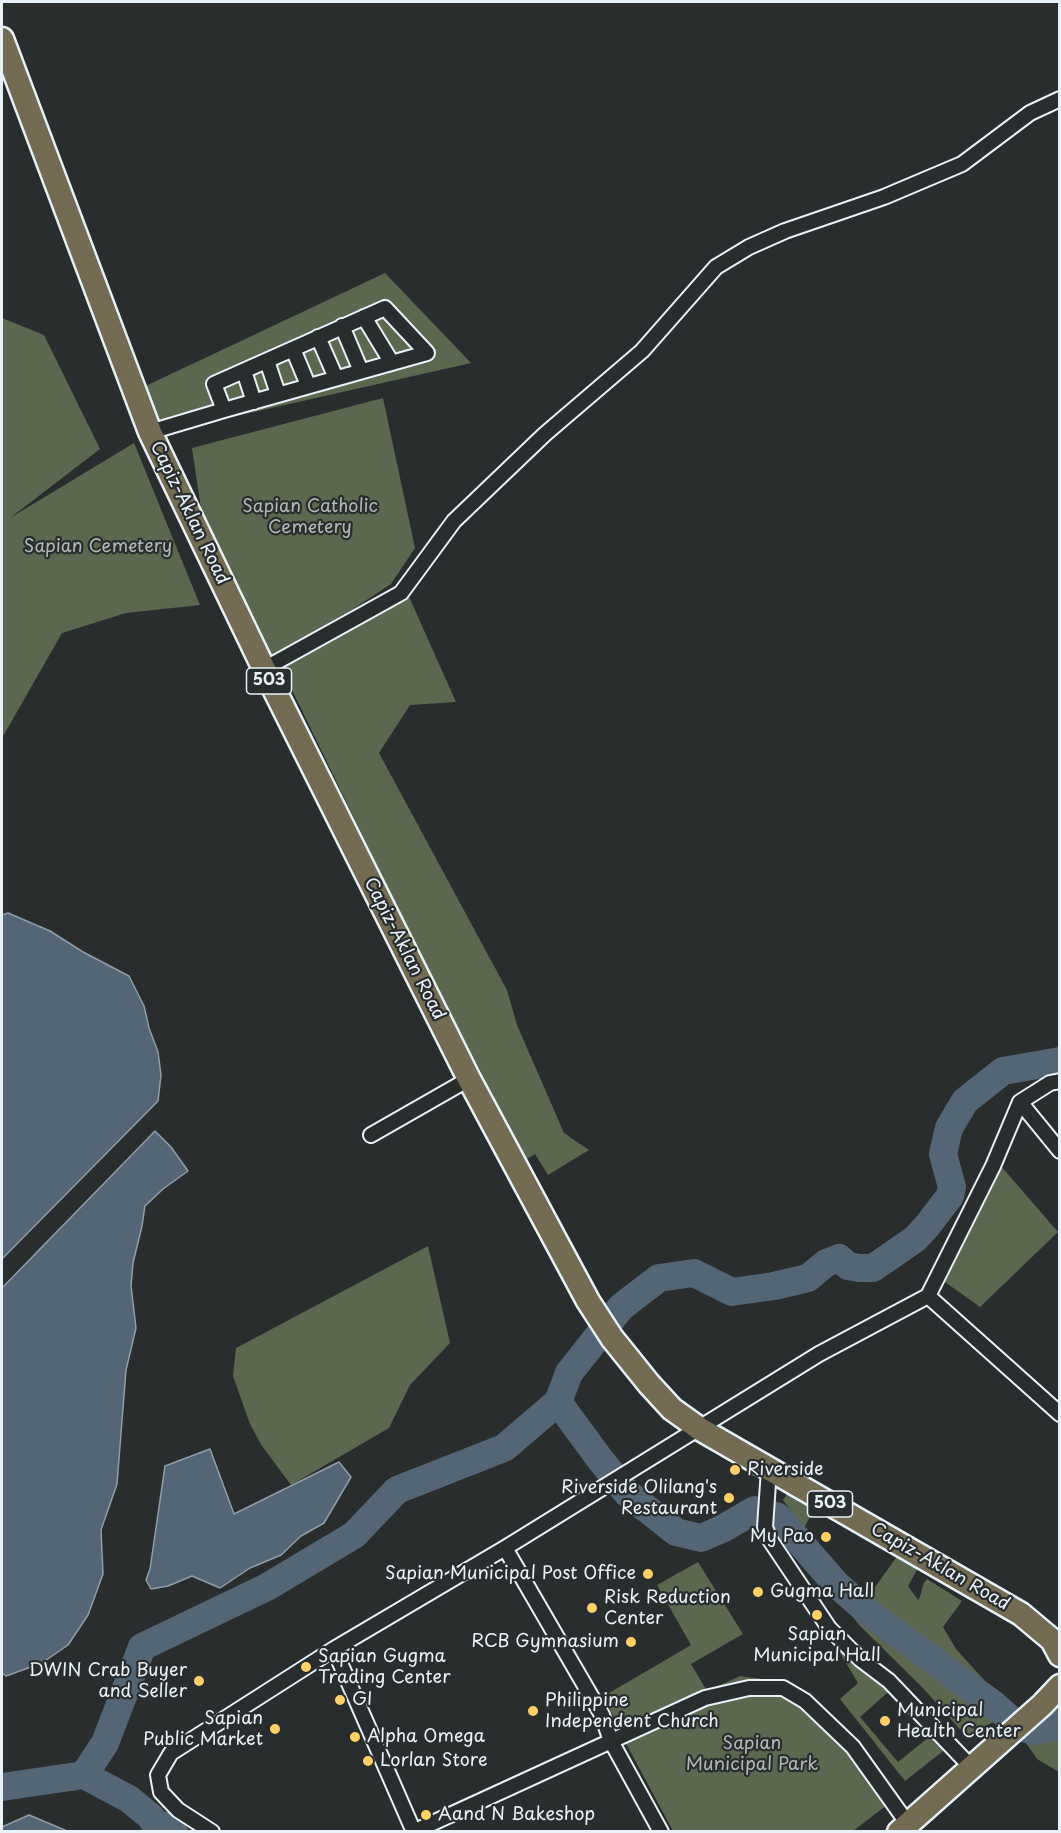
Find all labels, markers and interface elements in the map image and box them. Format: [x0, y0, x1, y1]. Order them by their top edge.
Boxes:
street label: Capiz-Aklan Road [145, 438, 233, 588]
park label: Sapian Catholic Cemetery [242, 496, 378, 538]
park label: Sapian Cemetery [24, 536, 172, 558]
road number: 503 [246, 668, 292, 694]
street label: Capiz-Aklan Road [359, 874, 449, 1024]
place label: Riverside [747, 1459, 824, 1481]
marker: Riverside [728, 1463, 742, 1477]
place label: Riverside Olilang's Restaurant [561, 1477, 717, 1520]
marker: Riverside Olilang's Restaurant [722, 1491, 736, 1505]
road number: 503 [808, 1491, 852, 1517]
street label: Capiz-Aklan Road [867, 1518, 1013, 1616]
place label: My Pao [750, 1526, 814, 1548]
marker: My Pao [819, 1530, 833, 1544]
place label: Sapian Municipal Post Office [385, 1563, 636, 1585]
marker: Sapian Municipal Post Office [641, 1567, 655, 1581]
place label: Gugma Hall [770, 1581, 874, 1603]
marker: Gugma Hall [751, 1585, 765, 1599]
place label: Risk Reduction Center [604, 1587, 731, 1630]
marker: Risk Reduction Center [585, 1601, 599, 1615]
marker: Sapian Municipal Hall [810, 1608, 824, 1622]
place label: Sapian Municipal Hall [753, 1624, 881, 1666]
place label: RCB Gymnasium [471, 1631, 619, 1653]
marker: RCB Gymnasium [624, 1635, 638, 1649]
place label: Sapian Gugma Trading Center [318, 1646, 450, 1688]
place label: DWIN Crab Buyer and Seller [29, 1660, 187, 1702]
marker: Sapian Gugma Trading Center [299, 1660, 313, 1674]
marker: DWIN Crab Buyer and Seller [192, 1674, 206, 1688]
place label: GI [352, 1689, 373, 1711]
place label: Philippine Independent Church [545, 1690, 719, 1732]
marker: GI [333, 1693, 347, 1707]
place label: Municipal Health Center [897, 1700, 1021, 1742]
marker: Philippine Independent Church [526, 1704, 540, 1718]
place label: Sapian Public Market [143, 1708, 263, 1750]
marker: Municipal Health Center [878, 1714, 892, 1728]
marker: Sapian Public Market [268, 1722, 282, 1736]
place label: Alpha Omega [367, 1726, 485, 1748]
marker: Alpha Omega [348, 1730, 362, 1744]
park label: Sapian Municipal Park [686, 1733, 818, 1776]
place label: Lorlan Store [380, 1750, 487, 1772]
marker: Lorlan Store [361, 1754, 375, 1768]
place label: Aand N Bakeshop [438, 1804, 595, 1826]
marker: Aand N Bakeshop [419, 1808, 433, 1822]

